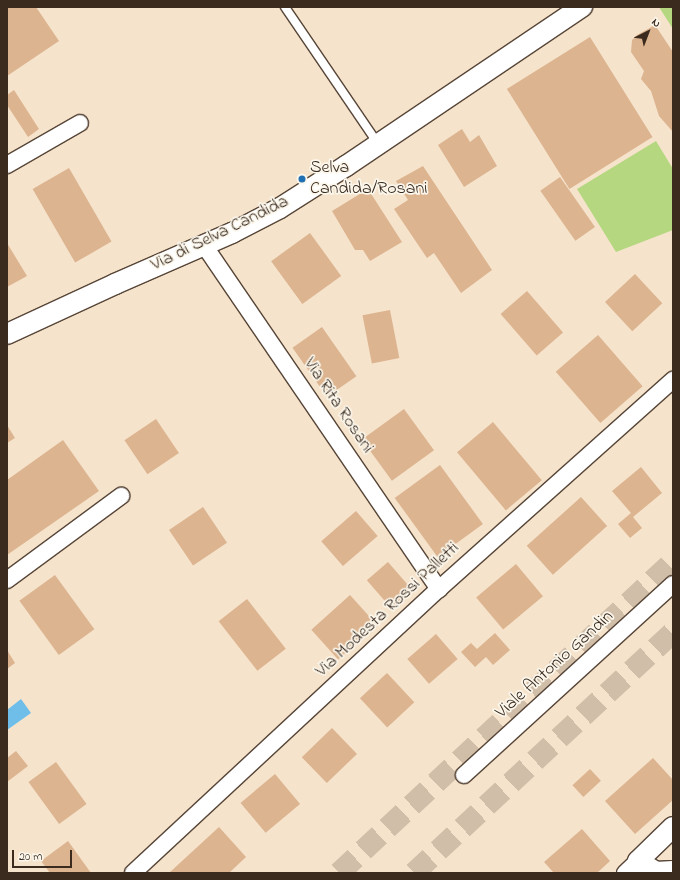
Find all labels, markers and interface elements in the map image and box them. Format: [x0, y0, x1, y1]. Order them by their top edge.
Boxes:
north arrow [628, 12, 668, 52]
text: N [648, 15, 664, 32]
place label: Selva Candida/Rosani [310, 158, 428, 200]
marker: Selva Candida/Rosani [297, 174, 307, 184]
street label: Via di Selva Candida [148, 191, 292, 277]
street label: Via Rita Rosani [298, 354, 378, 458]
street label: Via Modesta Rossi Palletti [312, 538, 464, 682]
street label: Viale Antonio Gandin [492, 606, 618, 724]
scale bar [14, 842, 74, 868]
text: 20 m [19, 848, 42, 866]

